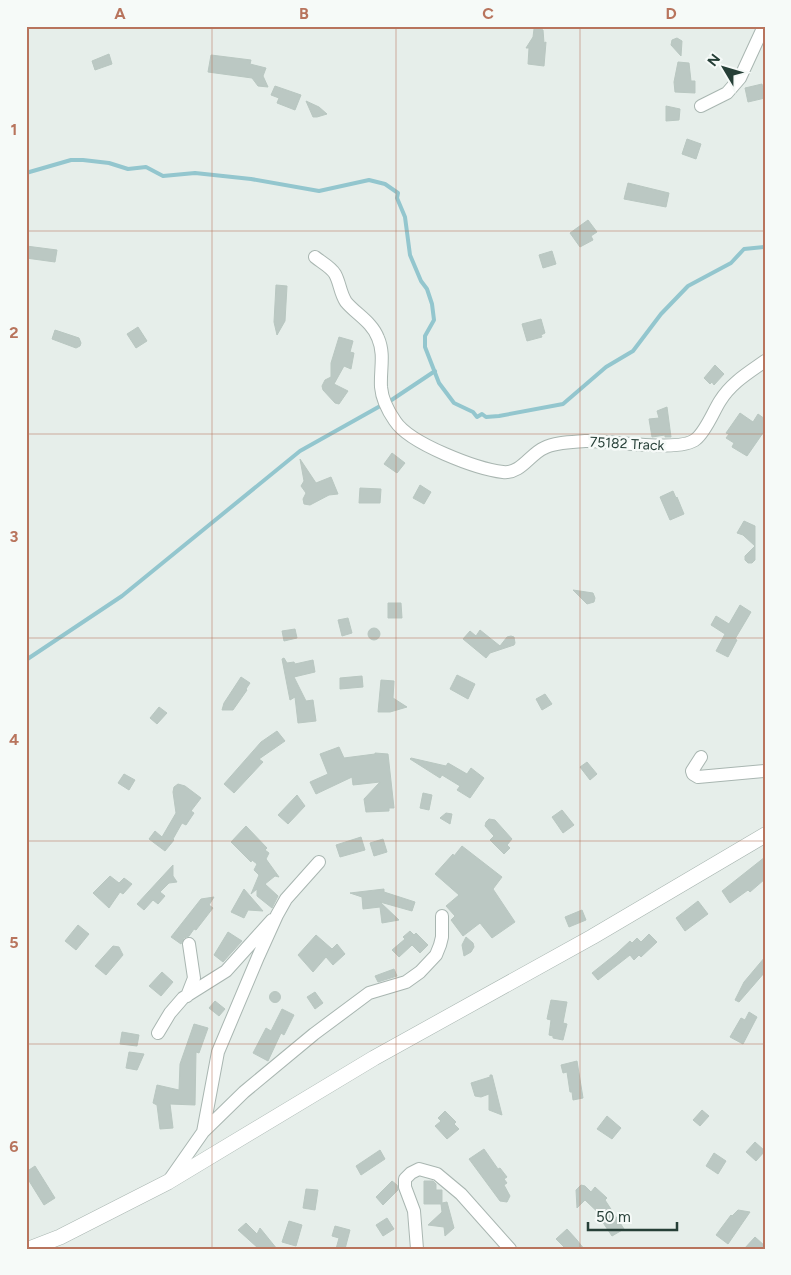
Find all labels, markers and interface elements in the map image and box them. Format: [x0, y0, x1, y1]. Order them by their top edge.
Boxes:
text: A [114, 4, 126, 23]
text: B [299, 4, 309, 23]
text: C [482, 4, 494, 23]
text: D [665, 4, 677, 23]
north arrow [698, 42, 748, 92]
text: N [704, 51, 724, 70]
text: 1 [11, 120, 17, 139]
text: 2 [9, 323, 19, 342]
street label: 75182 Track [589, 434, 665, 454]
text: 3 [10, 527, 19, 546]
text: 4 [9, 730, 19, 749]
text: 5 [9, 933, 19, 952]
text: 6 [9, 1137, 19, 1156]
scale bar [588, 1200, 677, 1232]
text: 50 m [596, 1208, 631, 1226]

